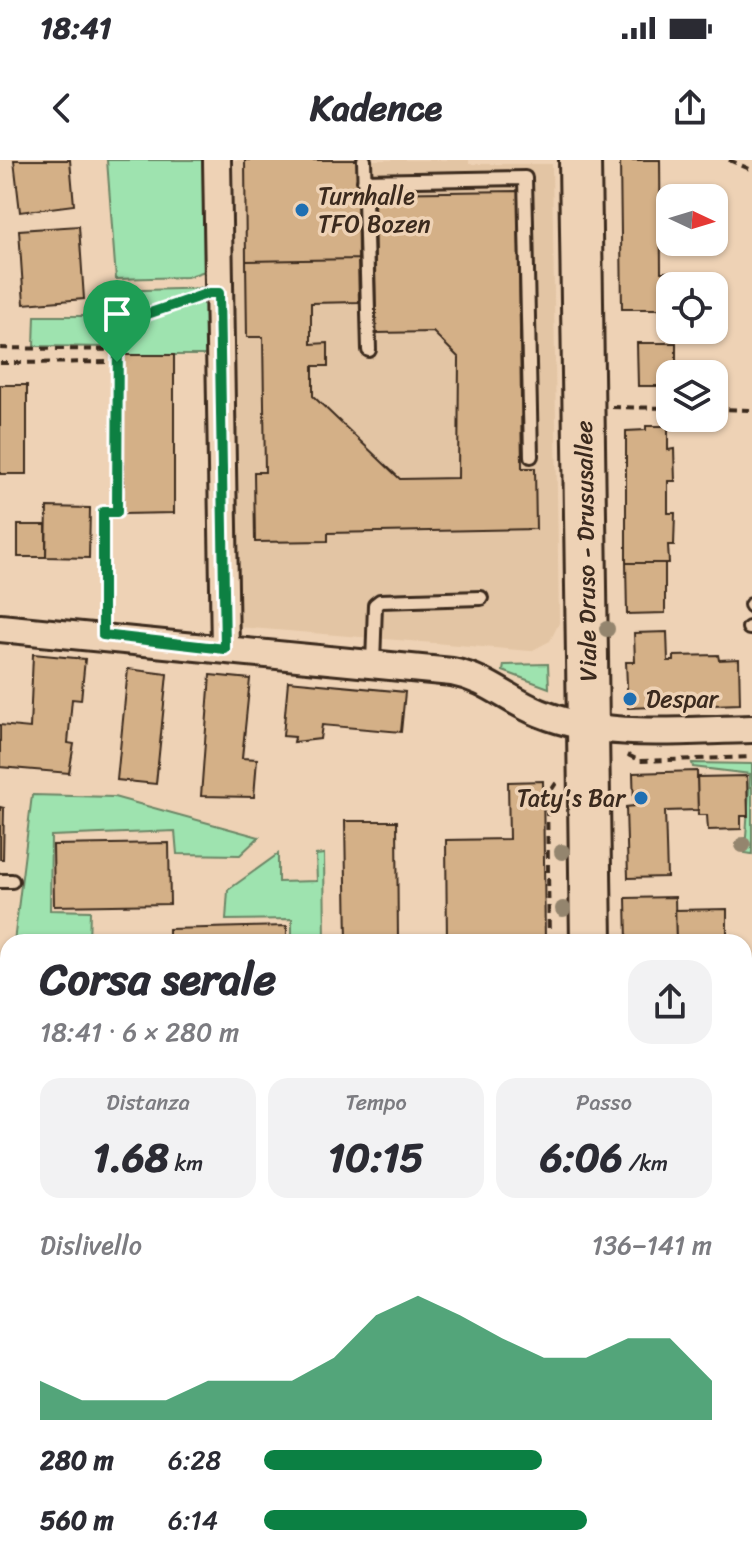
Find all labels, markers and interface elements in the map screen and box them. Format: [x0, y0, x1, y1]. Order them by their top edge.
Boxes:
text: 18:41 [40, 1, 112, 55]
text: Kadence [310, 76, 442, 140]
icon: back [40, 86, 84, 130]
icon: share [668, 86, 712, 130]
place label: Turnhalle TFO Bozen [318, 175, 431, 245]
north arrow [656, 184, 728, 256]
map controls [656, 184, 728, 432]
marker: Turnhalle TFO Bozen [293, 201, 311, 219]
button: locate [656, 272, 728, 344]
pin [83, 280, 151, 362]
icon: arrive [95, 292, 139, 336]
button: layers [656, 360, 728, 432]
street label: Viale Druso - Drususallee [563, 420, 609, 682]
place label: Despar [646, 678, 719, 720]
marker: Despar [621, 690, 639, 708]
place label: Taty's Bar [517, 777, 627, 819]
marker: Taty's Bar [632, 789, 650, 807]
text: Corsa serale [40, 940, 276, 1018]
button: share [628, 960, 712, 1044]
text: 18:41 · 6 × 280 m [40, 1009, 239, 1055]
text: Distanza [106, 1083, 190, 1122]
text: Tempo [345, 1083, 407, 1122]
text: Passo [576, 1083, 632, 1122]
text: 1.68 [93, 1122, 169, 1193]
text: 10:15 [328, 1122, 424, 1193]
text: 6:06 [540, 1122, 623, 1193]
text: km [169, 1144, 203, 1183]
text: /km [623, 1144, 668, 1183]
text: Dislivello [40, 1222, 142, 1268]
text: 136–141 m [592, 1222, 712, 1268]
text: 280 m [40, 1437, 114, 1483]
text: 6:28 [168, 1437, 221, 1483]
text: 560 m [40, 1497, 114, 1543]
text: 6:14 [168, 1497, 218, 1543]

